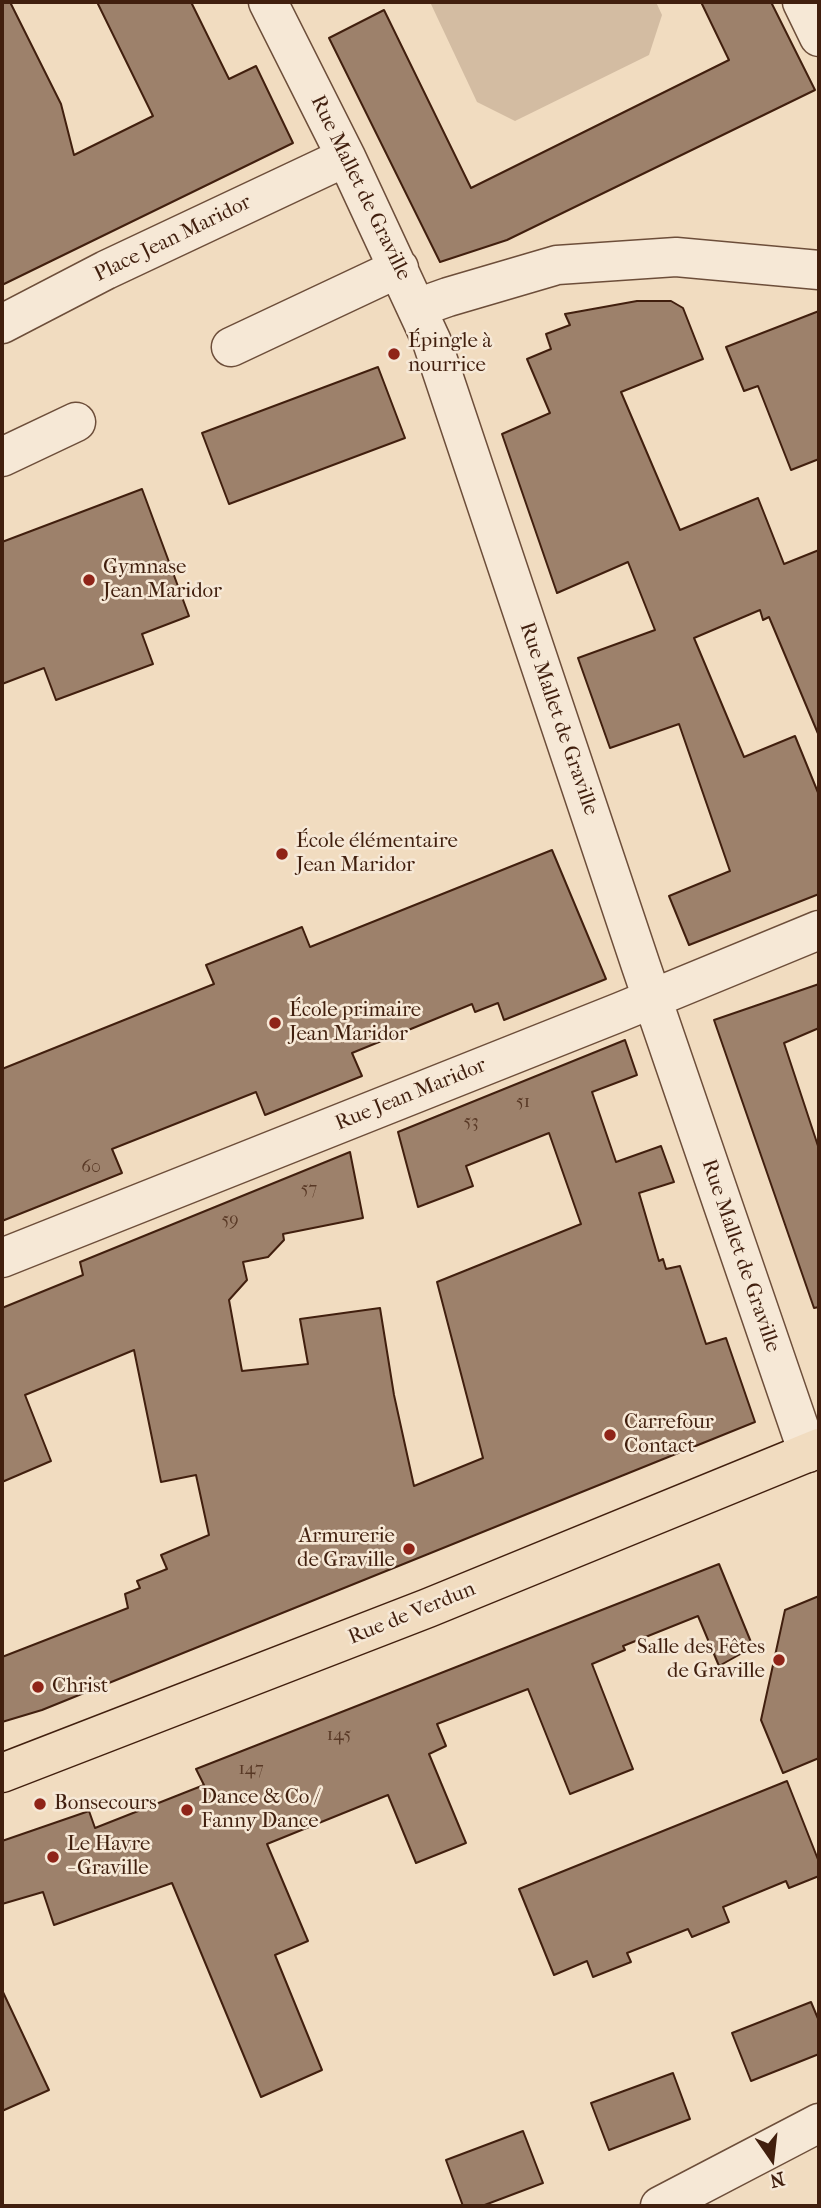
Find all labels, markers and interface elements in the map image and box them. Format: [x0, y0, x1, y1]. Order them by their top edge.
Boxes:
street label: Rue Mallet de Graville [304, 92, 416, 284]
street label: Place Jean Maridor [90, 190, 256, 288]
place label: Épingle à nourrice [408, 329, 492, 379]
marker: Épingle à nourrice [386, 346, 402, 362]
place label: Gymnase Jean Maridor [103, 555, 222, 605]
marker: Gymnase Jean Maridor [81, 572, 97, 588]
street label: Rue Mallet de Graville [513, 619, 603, 819]
place label: École élémentaire Jean Maridor [296, 829, 458, 879]
marker: École élémentaire Jean Maridor [274, 846, 290, 862]
place label: École primaire Jean Maridor [289, 998, 421, 1048]
marker: École primaire Jean Maridor [267, 1015, 283, 1031]
street label: Rue Jean Maridor [332, 1053, 490, 1137]
house number: 51 [516, 1092, 530, 1114]
house number: 53 [463, 1112, 479, 1134]
street label: Rue Mallet de Graville [695, 1156, 785, 1356]
house number: 60 [81, 1157, 101, 1179]
house number: 57 [301, 1179, 317, 1201]
house number: 59 [221, 1210, 239, 1232]
place label: Carrefour Contact [624, 1410, 714, 1460]
marker: Carrefour Contact [602, 1427, 618, 1443]
place label: Armurerie de Graville [297, 1524, 395, 1574]
marker: Armurerie de Graville [401, 1541, 417, 1557]
street label: Rue de Verdun [345, 1577, 479, 1651]
place label: Salle des Fêtes de Graville [637, 1635, 765, 1685]
marker: Salle des Fêtes de Graville [771, 1652, 787, 1668]
place label: Christ [52, 1674, 108, 1700]
marker: Christ [30, 1679, 46, 1695]
house number: 145 [327, 1725, 351, 1747]
house number: 147 [238, 1759, 264, 1781]
place label: Dance & Co / Fanny Dance [201, 1785, 319, 1835]
place label: Bonsecours [54, 1791, 157, 1817]
marker: Bonsecours [32, 1796, 48, 1812]
marker: Dance & Co / Fanny Dance [179, 1802, 195, 1818]
place label: Le Havre - Graville [67, 1832, 150, 1882]
marker: Le Havre - Graville [45, 1849, 61, 1865]
north arrow [737, 2124, 807, 2194]
text: N [767, 2167, 787, 2192]

